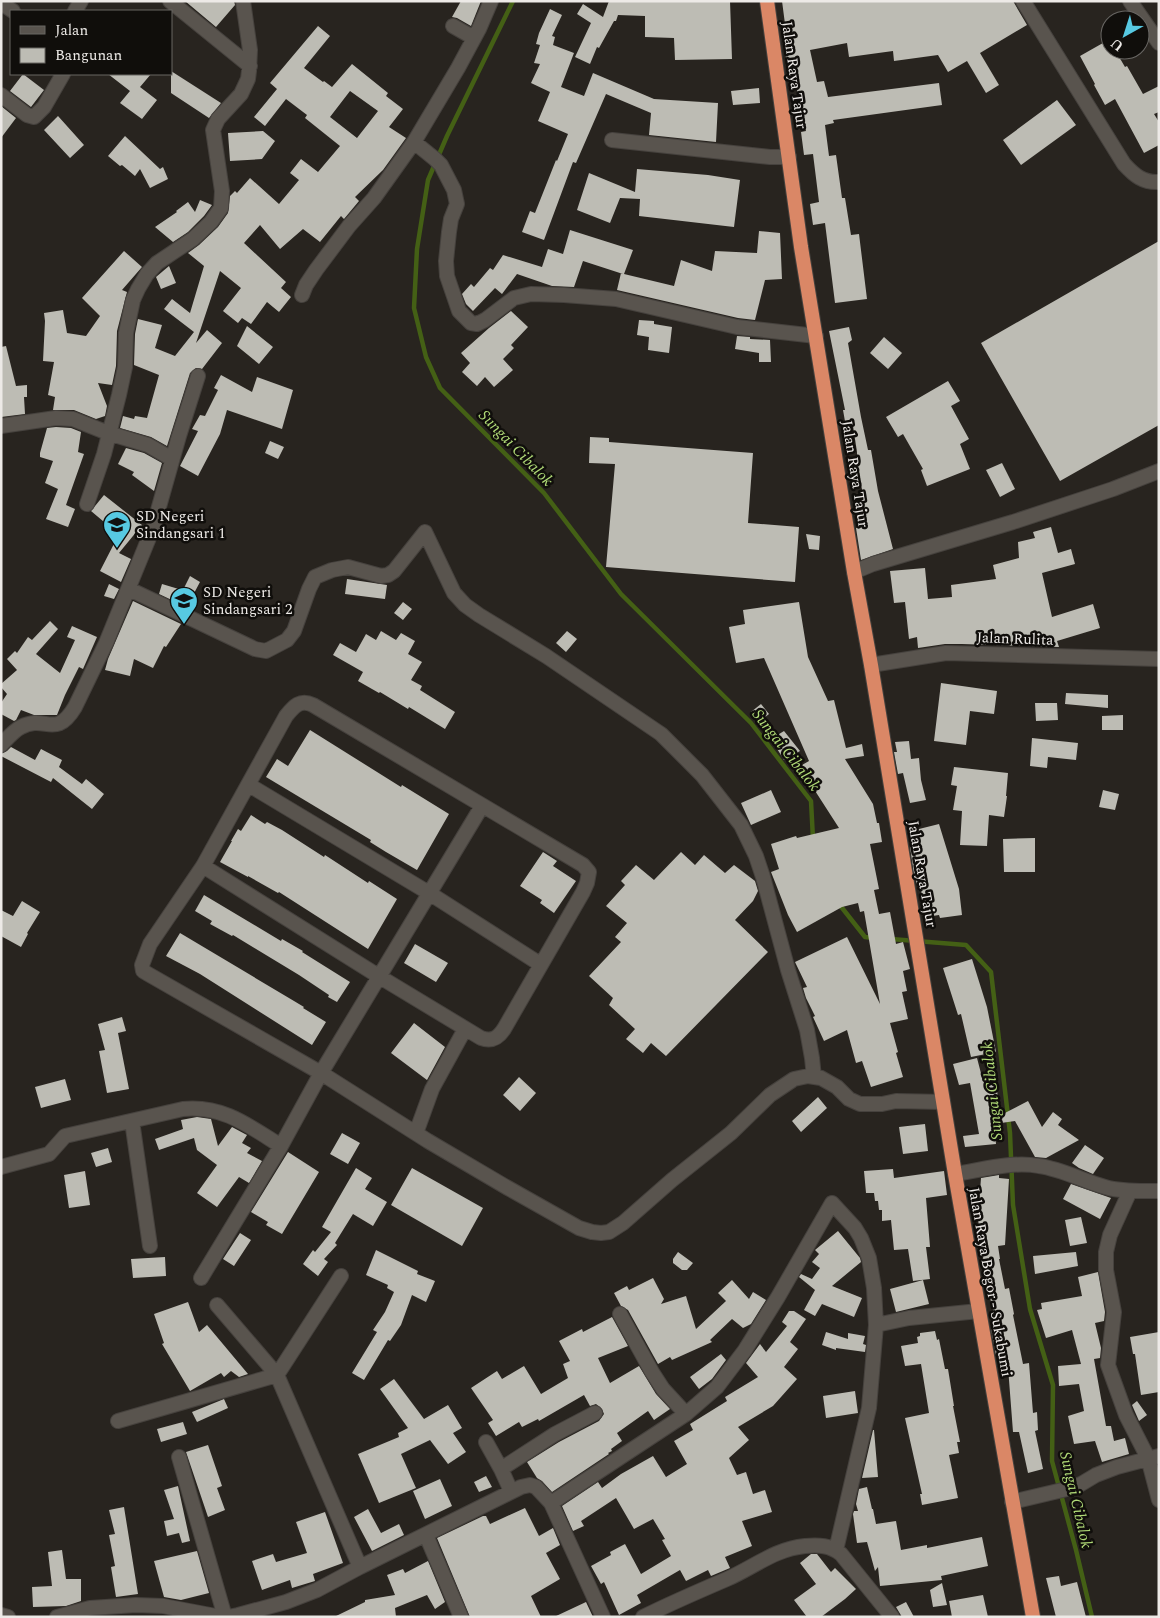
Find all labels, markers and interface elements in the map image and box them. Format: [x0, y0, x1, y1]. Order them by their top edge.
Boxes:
legend [10, 10, 172, 75]
north arrow [1100, 10, 1150, 60]
text: Jalan [55, 19, 88, 42]
street label: Jalan Raya Tajur [775, 20, 813, 130]
text: U [1106, 33, 1128, 57]
text: Bangunan [55, 44, 122, 67]
water label: Sungai Cibalok [473, 404, 559, 492]
street label: Jalan Raya Tajur [835, 419, 875, 529]
place label: SD Negeri Sindangsari 1 [136, 505, 226, 545]
school or university icon: SD Negeri Sindangsari 1 [102, 510, 132, 549]
place label: SD Negeri Sindangsari 2 [203, 581, 293, 621]
school or university icon: SD Negeri Sindangsari 2 [169, 586, 199, 625]
street label: Jalan Rulita [976, 626, 1055, 652]
water label: Sungai Cibalok [746, 704, 826, 797]
street label: Jalan Raya Tajur [901, 819, 943, 929]
water label: Sungai Cibalok [975, 1040, 1009, 1141]
street label: Jalan Raya Bogor - Sukabumi [962, 1185, 1018, 1379]
water label: Sungai Cibalok [1053, 1449, 1099, 1551]

